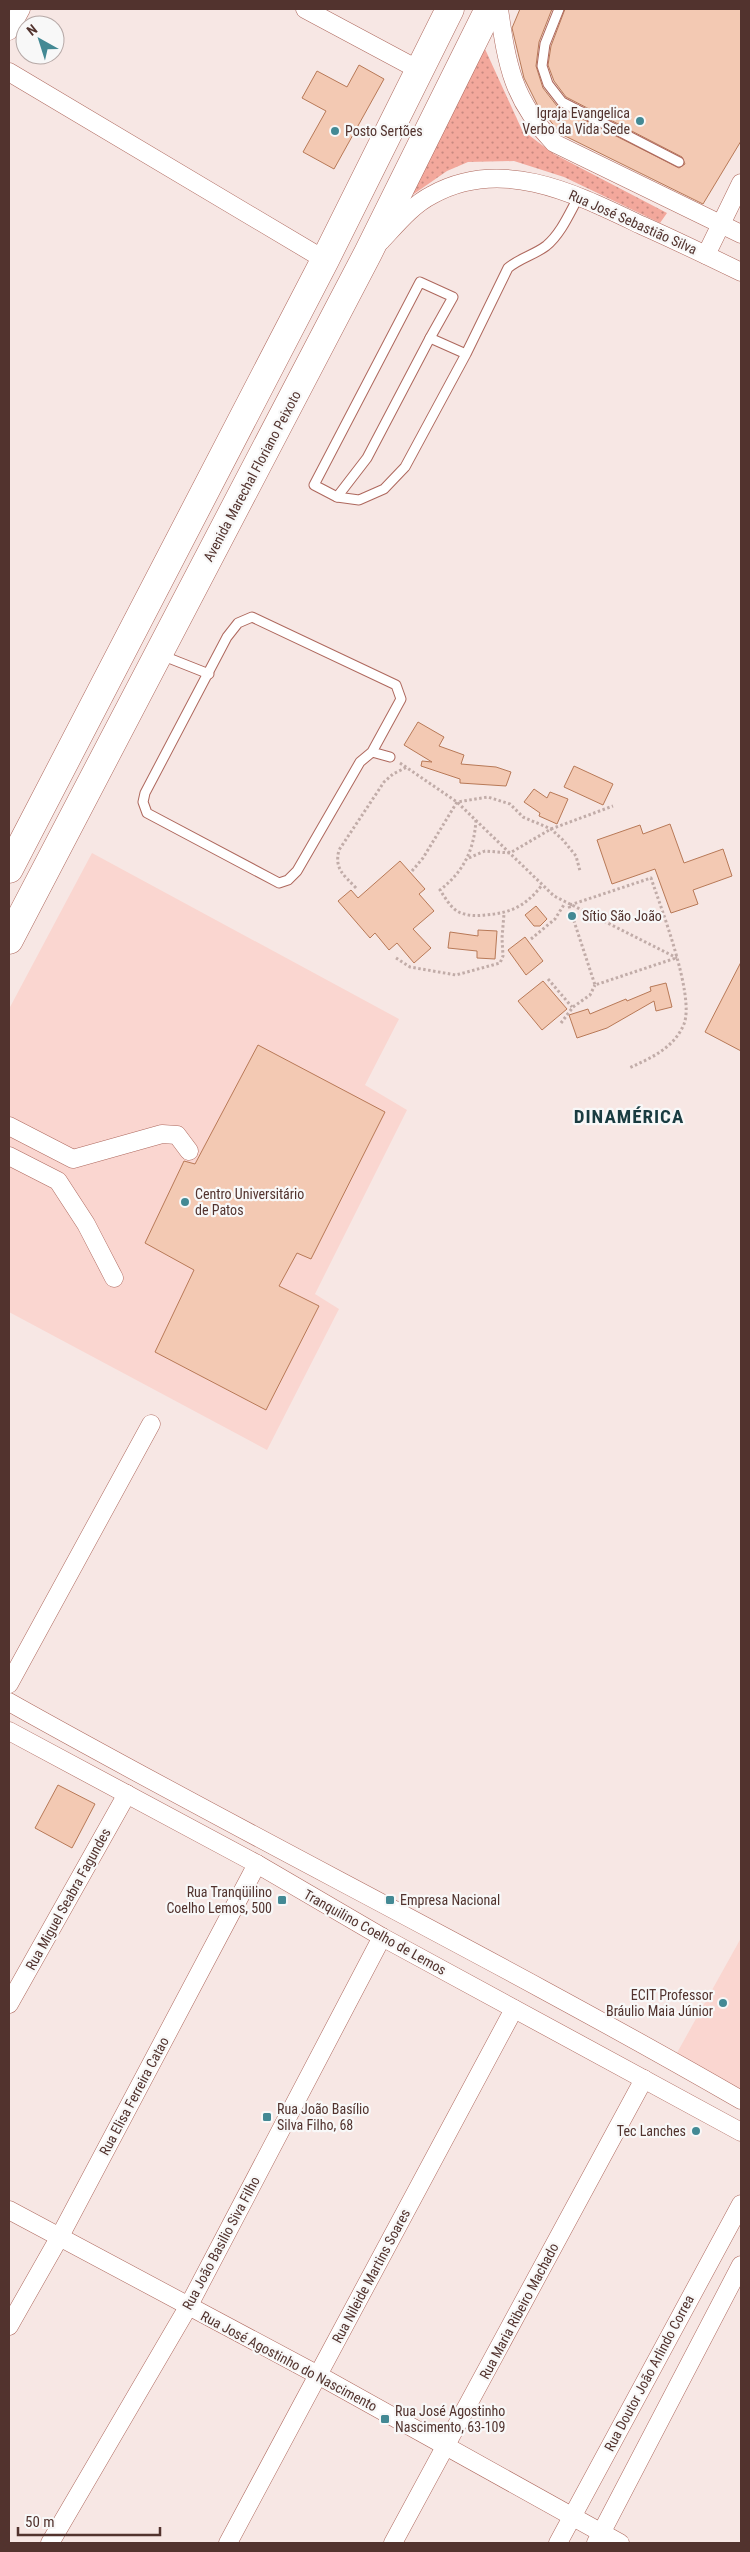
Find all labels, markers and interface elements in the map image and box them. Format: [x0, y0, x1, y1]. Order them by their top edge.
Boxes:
north arrow [15, 15, 65, 65]
text: N [23, 21, 40, 39]
place label: Igraja Evangelica Verbo da Vida Sede [522, 105, 630, 137]
marker: Igraja Evangelica Verbo da Vida Sede [634, 115, 646, 127]
place label: Posto Sertões [345, 123, 423, 139]
marker: Posto Sertões [329, 125, 341, 137]
street label: Rua José Sebastião Silva [566, 187, 700, 257]
street label: Avenida Marechal Floriano Peixoto [200, 388, 304, 564]
place label: Sítio São João [582, 908, 662, 924]
marker: Sítio São João [566, 910, 578, 922]
district label: DINAMÉRICA [574, 1105, 684, 1128]
place label: Centro Universitário de Patos [195, 1186, 304, 1218]
marker: Centro Universitário de Patos [179, 1196, 191, 1208]
street label: Rua Miguel Seabra Fagundes [22, 1825, 114, 1973]
place label: Rua Tranqüilino Coelho Lemos, 500 [166, 1884, 272, 1916]
street label: Tranquilino Coelho de Lemos [301, 1886, 449, 1978]
place label: Empresa Nacional [400, 1892, 500, 1908]
marker: Rua Tranqüilino Coelho Lemos, 500 [276, 1894, 288, 1906]
marker: Empresa Nacional [384, 1894, 396, 1906]
place label: ECIT Professor Bráulio Maia Júnior [606, 1987, 713, 2019]
marker: ECIT Professor Bráulio Maia Júnior [717, 1997, 729, 2009]
street label: Rua Elisa Ferreira Catao [96, 2034, 172, 2158]
place label: Rua João Basílio Silva Filho, 68 [277, 2101, 369, 2133]
marker: Rua João Basílio Silva Filho, 68 [261, 2111, 273, 2123]
place label: Tec Lanches [617, 2123, 686, 2139]
marker: Tec Lanches [690, 2125, 702, 2137]
street label: Rua João Basilio Siva Filho [179, 2174, 263, 2312]
street label: Rua Nileide Martins Soares [329, 2206, 413, 2346]
street label: Rua Maria Ribeiro Machado [476, 2240, 562, 2382]
street label: Rua Doutor João Arlindo Correa [601, 2292, 697, 2454]
street label: Rua José Agostinho do Nascimento [198, 2308, 380, 2414]
place label: Rua José Agostinho Nascimento, 63-109 [395, 2403, 505, 2435]
marker: Rua José Agostinho Nascimento, 63-109 [379, 2413, 391, 2425]
scale bar [18, 2504, 160, 2536]
text: 50 m [25, 2513, 55, 2531]

